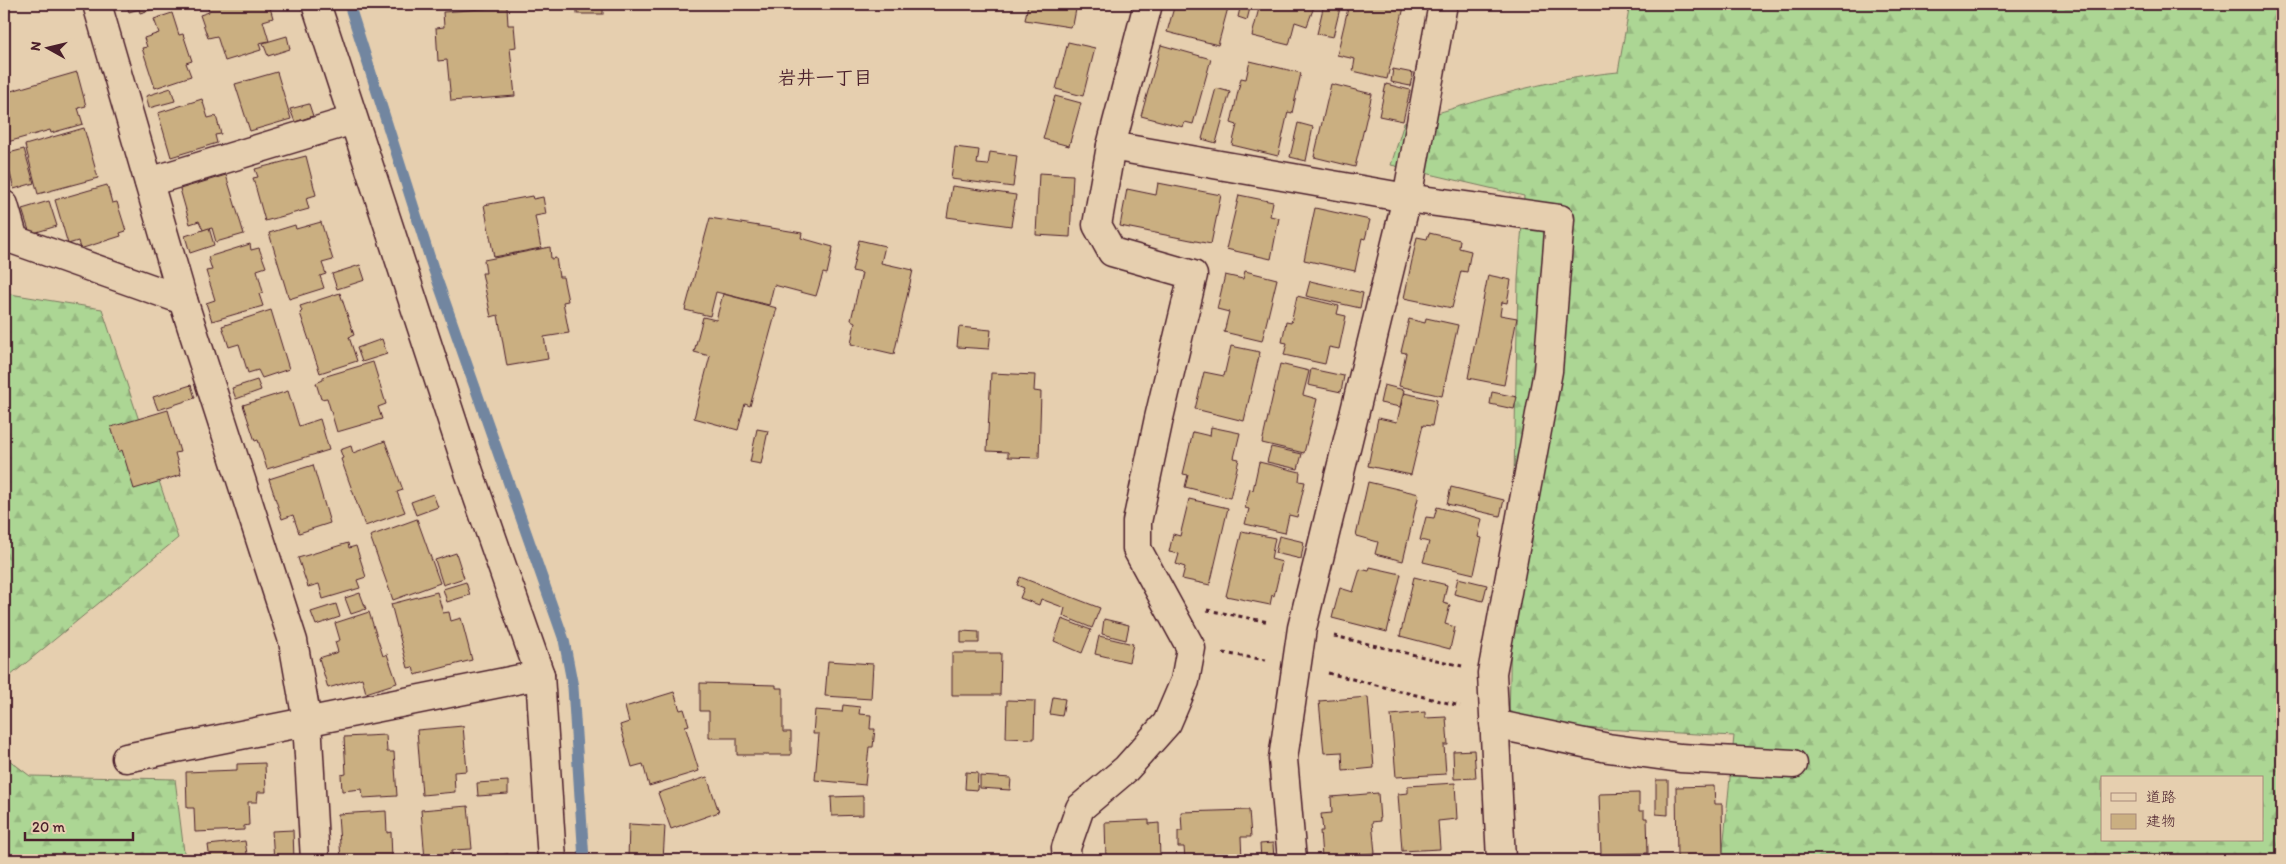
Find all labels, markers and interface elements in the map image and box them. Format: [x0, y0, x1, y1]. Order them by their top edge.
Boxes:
north arrow [22, 22, 72, 72]
text: N [27, 40, 45, 52]
district label: 岩井一丁目 [777, 66, 873, 89]
legend [2101, 776, 2264, 842]
text: 道路 [2146, 788, 2176, 806]
scale bar [25, 809, 132, 841]
text: 建物 [2146, 812, 2176, 830]
text: 20 m [32, 818, 66, 836]

